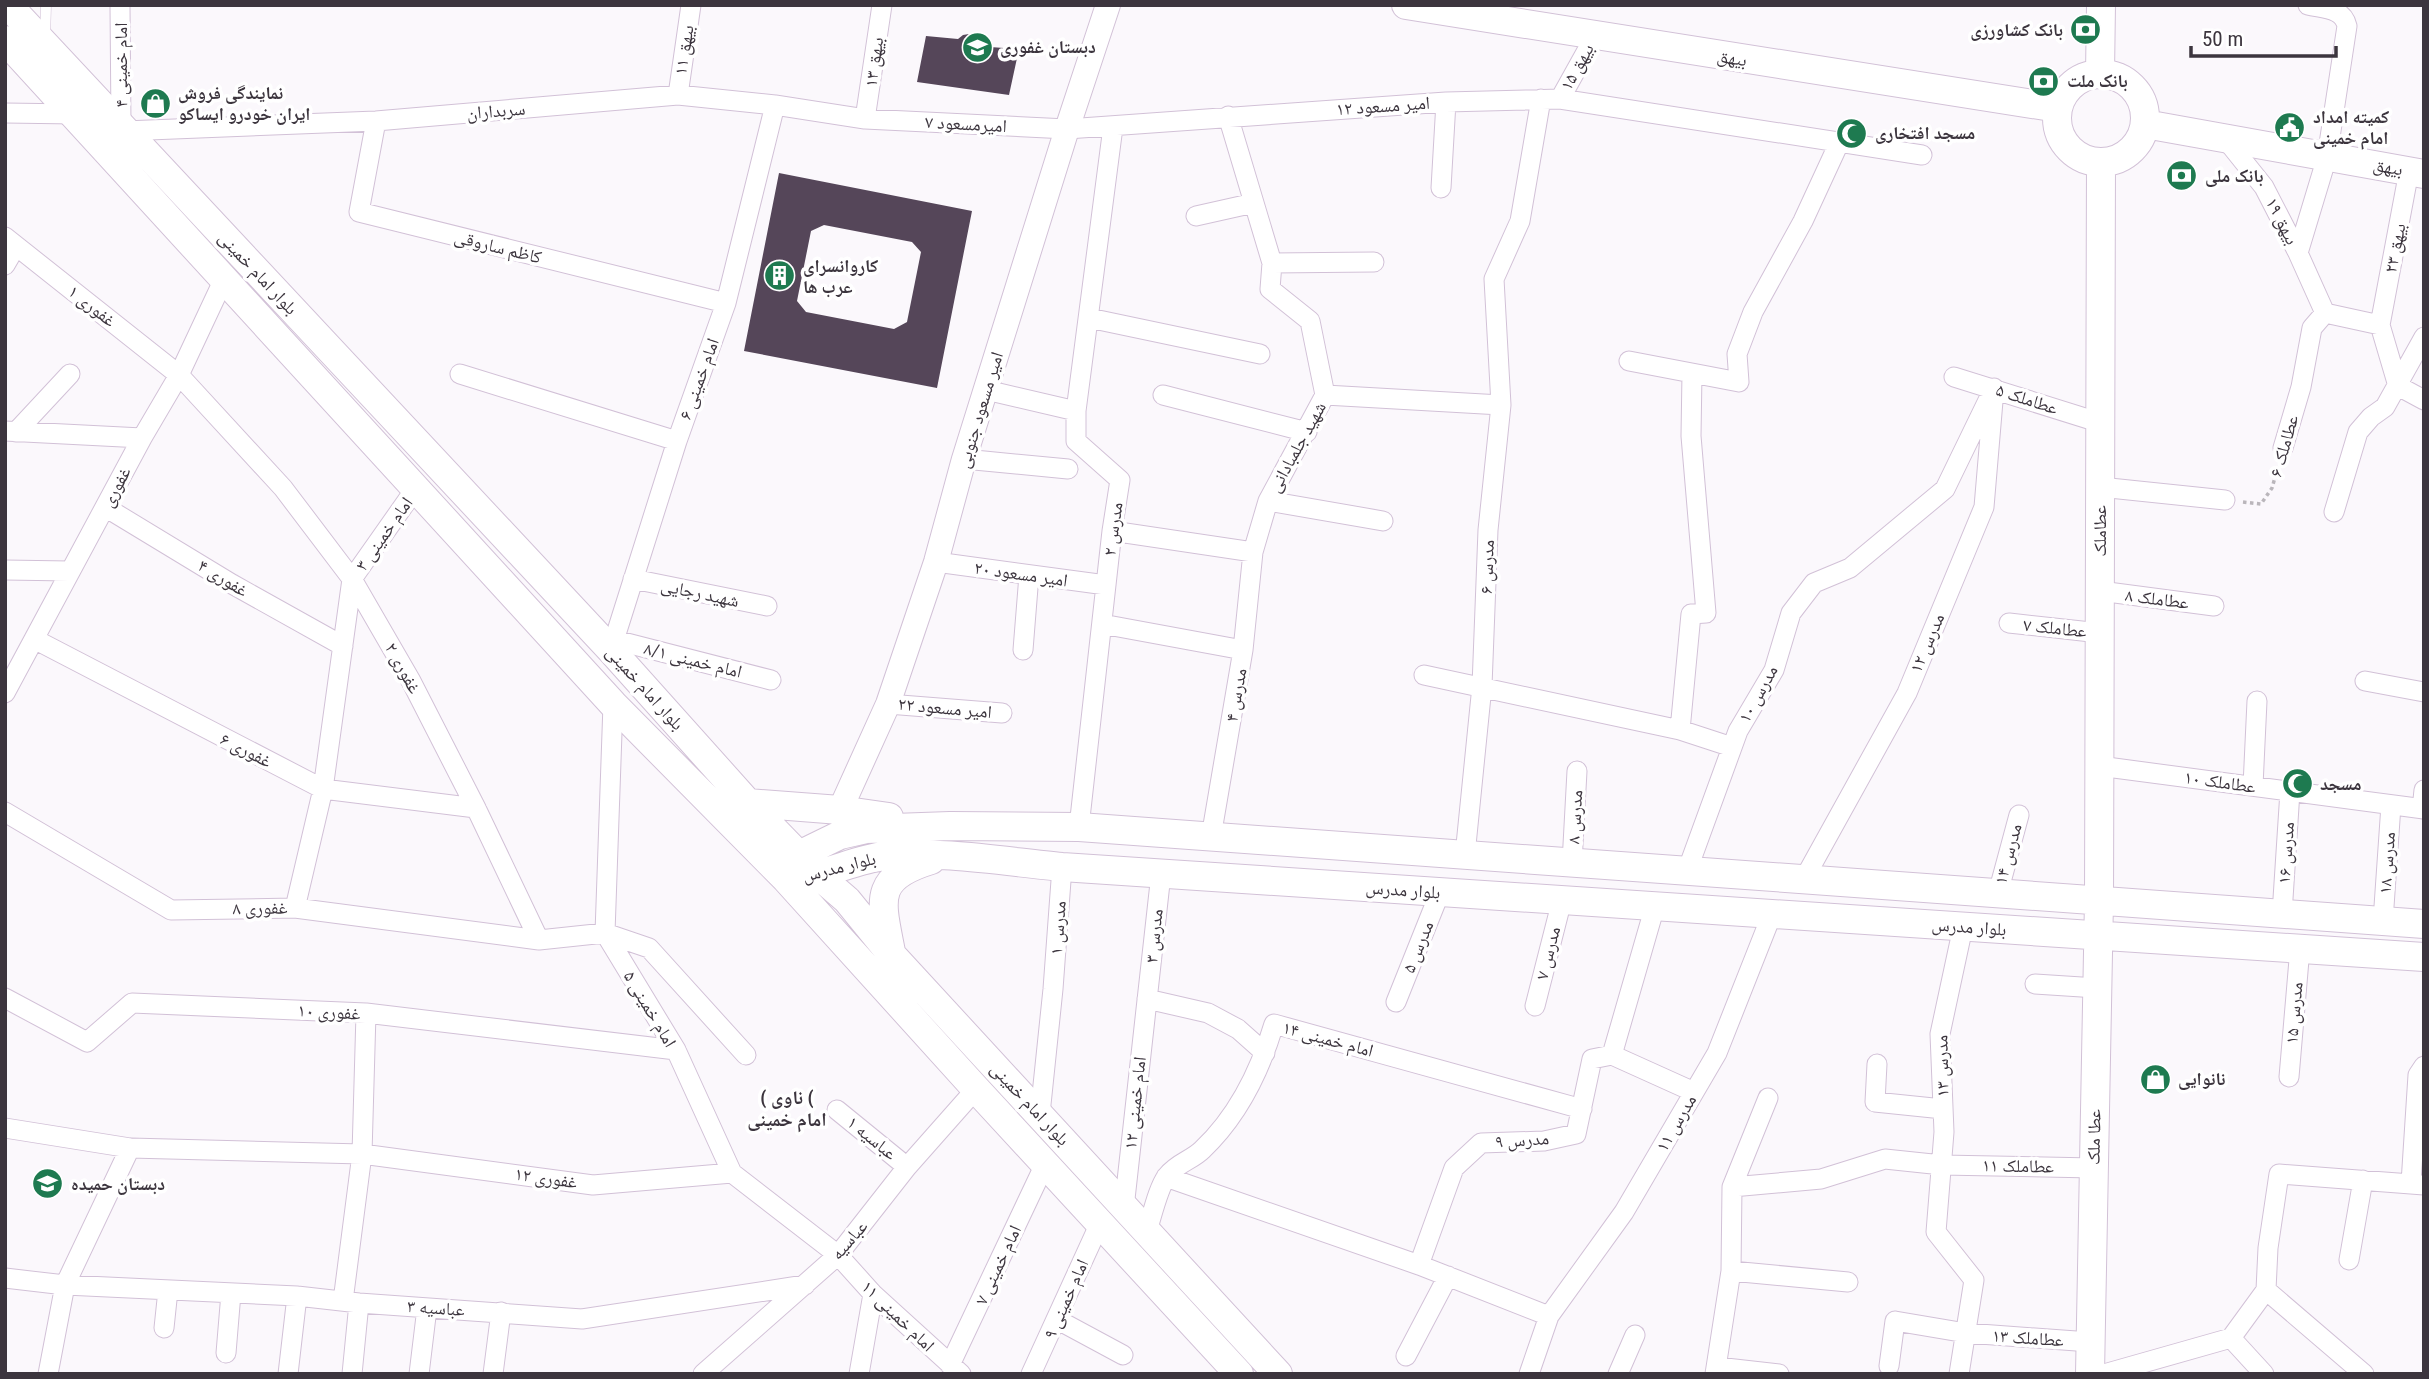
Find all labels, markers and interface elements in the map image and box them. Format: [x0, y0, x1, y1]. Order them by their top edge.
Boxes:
bank icon: بانک کشاورزی [2069, 13, 2103, 47]
scale bar [2191, 14, 2336, 58]
place label: بانک کشاورزی [1970, 19, 2063, 41]
street label: امام خمینی ۴ [110, 22, 133, 108]
street label: بیهق ۱۱ [669, 23, 699, 76]
text: 50 m [2202, 27, 2243, 51]
school or university icon: دبستان غفوری [960, 30, 994, 64]
street label: بیهق ۱۳ [860, 36, 888, 88]
place label: دبستان غفوری [1000, 36, 1096, 58]
street label: بیهق ۱۵ [1555, 40, 1599, 94]
street label: بیهق [1716, 45, 1749, 71]
bank icon: بانک ملت [2027, 64, 2061, 98]
place label: بانک ملت [2067, 70, 2128, 92]
place label: نمایندگی فروش ایران خودرو ایساکو [178, 82, 310, 125]
shop icon: نمایندگی فروش ایران خودرو ایساکو [138, 86, 172, 120]
street label: امیر مسعود ۱۲ [1335, 92, 1431, 120]
street label: سربداران [466, 97, 526, 125]
place label: کمیته امداد امام خمینی [2313, 106, 2389, 150]
public building icon: کمیته امداد امام خمینی [2273, 110, 2307, 144]
street label: امیرمسعود ۷ [925, 111, 1007, 136]
mosque icon: مسجد افتخاری [1835, 116, 1869, 150]
place label: مسجد افتخاری [1875, 122, 1975, 144]
street label: بیهق [2371, 154, 2405, 180]
bank icon: بانک ملی [2165, 159, 2199, 193]
place label: بانک ملی [2205, 165, 2263, 187]
street label: بیهق ۱۹ [2261, 194, 2303, 248]
street label: بیهق ۲۳ [2379, 221, 2411, 275]
street label: کاظم ساروقی [452, 226, 544, 270]
street label: بلوار امام خمینی [213, 227, 302, 320]
place label: کاروانسرای عرب ها [803, 255, 878, 298]
building icon: کاروانسرای عرب ها [763, 259, 797, 293]
street label: غفوری ۱ [64, 280, 120, 332]
street label: امام خمینی ۶ [674, 335, 725, 423]
street label: امیر مسعود جنوبی [952, 349, 1008, 471]
street label: عطاملک ۵ [1994, 379, 2061, 418]
street label: شهید جلمبادانی [1263, 398, 1331, 496]
street label: عطاملک ۶ [2265, 412, 2302, 479]
street label: غفوری [96, 463, 136, 511]
street label: امام خمینی ۳ [351, 493, 418, 576]
street label: مدرس ۲ [1098, 501, 1128, 557]
street label: عطاملک [2089, 505, 2110, 557]
street label: مدرس ۶ [1475, 540, 1499, 594]
street label: غفوری ۴ [194, 554, 252, 602]
street label: امیر مسعود ۲۰ [973, 557, 1069, 591]
street label: شهید رجایی [659, 574, 741, 612]
street label: عطاملک ۸ [2124, 584, 2190, 613]
street label: مدرس ۱۲ [1905, 610, 1949, 676]
street label: عطاملک ۷ [2022, 614, 2088, 641]
street label: امام خمینی ۸/۱ [642, 637, 744, 684]
street label: غفوری ۲ [380, 639, 426, 697]
street label: بلوار امام خمینی [601, 641, 689, 735]
street label: مدرس ۱۰ [1733, 661, 1783, 727]
street label: مدرس ۴ [1220, 666, 1252, 724]
street label: امیر مسعود ۲۲ [897, 693, 993, 722]
street label: غفوری ۶ [217, 728, 275, 772]
street label: عطاملک ۱۰ [2183, 766, 2257, 797]
mosque icon: مسجد [2280, 767, 2314, 801]
place label: مسجد [2320, 773, 2362, 794]
street label: مدرس ۸ [1563, 789, 1587, 845]
street label: مدرس ۱۴ [1989, 821, 2027, 887]
street label: مدرس ۱۶ [2273, 821, 2299, 885]
street label: مدرس ۱۸ [2374, 831, 2400, 895]
street label: بلوار مدرس [800, 847, 878, 887]
street label: بلوار مدرس [1365, 876, 1441, 904]
street label: غفوری ۸ [232, 897, 288, 919]
street label: مدرس ۱ [1045, 900, 1071, 956]
street label: مدرس ۳ [1140, 908, 1168, 964]
street label: بلوار مدرس [1931, 913, 2007, 941]
street label: مدرس ۵ [1398, 918, 1438, 976]
street label: مدرس ۷ [1531, 924, 1565, 982]
street label: امام خمینی ۵ [618, 967, 681, 1052]
street label: مدرس ۱۵ [2280, 981, 2308, 1045]
street label: غفوری ۱۰ [297, 999, 361, 1025]
street label: امام خمینی ۱۴ [1280, 1016, 1376, 1063]
street label: مدرس ۱۳ [1930, 1035, 1954, 1097]
street label: امام خمینی ۱۲ [1119, 1055, 1152, 1151]
street label: بلوار امام خمینی [985, 1058, 1074, 1151]
shop icon: نانوایی [2138, 1062, 2172, 1096]
place label: نانوایی [2178, 1068, 2226, 1090]
district label: ( ناوی ( امام خمینی [747, 1086, 827, 1133]
street label: مدرس ۱۱ [1651, 1091, 1701, 1155]
street label: عطا ملک [2083, 1109, 2104, 1165]
street label: عباسیه ۱ [843, 1111, 901, 1164]
street label: مدرس ۹ [1494, 1127, 1550, 1153]
street label: عطاملک ۱۱ [1982, 1154, 2054, 1177]
street label: غفوری ۱۲ [513, 1163, 579, 1193]
school or university icon: دبستان حمیده [31, 1167, 65, 1201]
place label: دبستان حمیده [71, 1173, 165, 1195]
street label: عباسیه [826, 1216, 872, 1264]
street label: امام خمینی ۷ [970, 1222, 1027, 1309]
street label: امام خمینی ۹ [1039, 1256, 1094, 1343]
street label: امام خمینی ۱۱ [856, 1276, 939, 1357]
street label: عباسیه ۳ [407, 1295, 465, 1321]
street label: عطاملک ۱۳ [1991, 1325, 2065, 1350]

